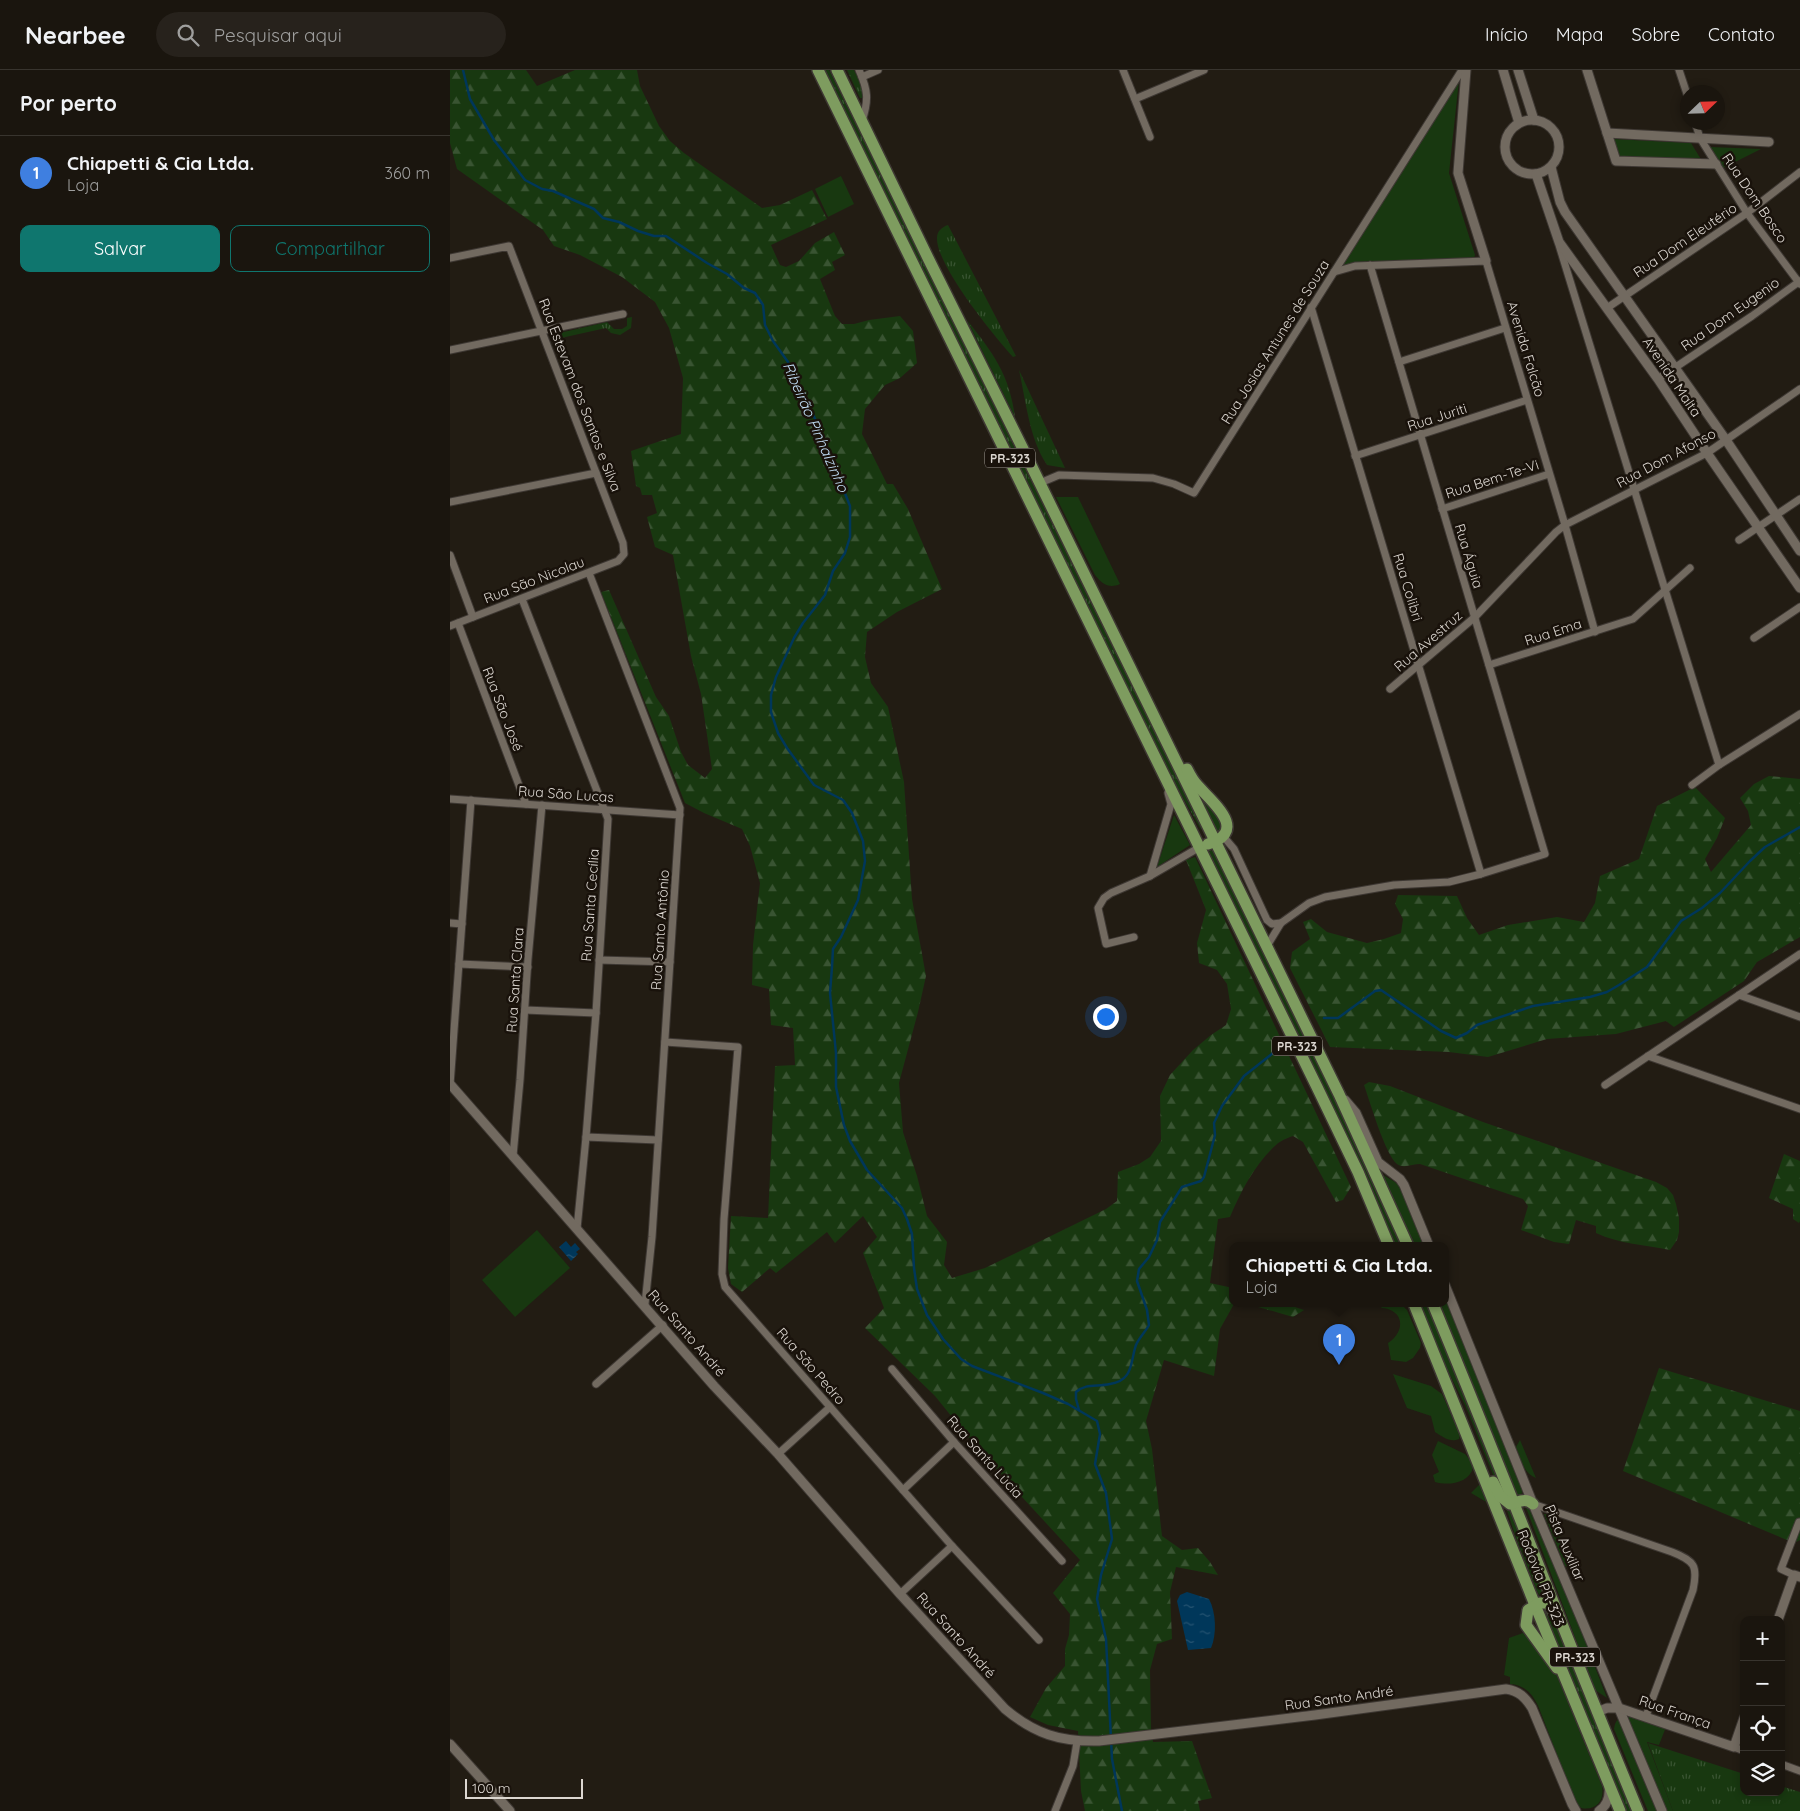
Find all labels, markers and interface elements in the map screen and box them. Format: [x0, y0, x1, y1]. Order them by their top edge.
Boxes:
search box [156, 12, 506, 57]
text: Nearbee [25, 20, 126, 50]
icon: search [174, 21, 202, 49]
text: Pesquisar aqui [214, 23, 342, 47]
text: Início [1485, 23, 1528, 46]
text: Mapa [1556, 23, 1603, 46]
text: Sobre [1631, 23, 1680, 46]
text: Contato [1708, 23, 1775, 46]
north arrow [1680, 85, 1725, 130]
text: Por perto [20, 90, 117, 116]
street label: Rua Dom Bosco [1718, 150, 1792, 246]
text: Chiapetti & Cia Ltda. [67, 151, 254, 175]
text: 1 [33, 163, 39, 183]
text: 360 m [385, 163, 430, 183]
text: Loja [67, 175, 99, 195]
street label: Rua Dom Eleutério [1630, 199, 1740, 281]
button: Salvar [20, 225, 220, 272]
button: Compartilhar [230, 225, 430, 272]
street label: Rua Josias Antunes de Souza [1217, 257, 1333, 427]
street label: Rua Dom Eugenio [1677, 273, 1783, 355]
street label: Rua Estevam dos Santos e Silva [535, 296, 625, 494]
street label: Avenida Falcão [1503, 299, 1549, 399]
street label: Avenida Malta [1639, 334, 1705, 420]
water label: Ribeirão Pinhalzinho [779, 359, 854, 496]
street label: Rua Juriti [1405, 399, 1469, 435]
street label: Rua Dom Afonso [1613, 424, 1719, 492]
road number: PR-323 [985, 448, 1035, 468]
street label: Rua Bem-Te-Vi [1443, 455, 1541, 503]
street label: Rua Águia [1451, 522, 1487, 590]
street label: Rua Colibri [1389, 551, 1427, 623]
street label: Rua São Nicolau [481, 553, 587, 607]
street label: Rua Avestruz [1390, 606, 1466, 676]
street label: Rua Ema [1522, 614, 1584, 650]
street label: Rua São José [479, 664, 527, 754]
street label: Rua São Lucas [518, 782, 614, 806]
street label: Rua Santa Cecília [577, 848, 603, 962]
street label: Rua Santo Antônio [647, 869, 673, 991]
street label: Rua Santa Clara [502, 927, 528, 1033]
your location [1093, 1004, 1119, 1030]
road number: PR-323 [1272, 1036, 1322, 1056]
popup [1229, 1242, 1449, 1307]
text: Chiapetti & Cia Ltda. [1245, 1253, 1433, 1277]
text: Loja [1245, 1277, 1278, 1297]
street label: Rua Santo André [644, 1286, 730, 1380]
street label: Rua São Pedro [773, 1324, 849, 1408]
pin: 1 [1323, 1324, 1355, 1365]
street label: Rua Santa Lúcia [943, 1412, 1027, 1502]
street label: Pista Auxiliar [1541, 1502, 1589, 1585]
street label: Rodovia PR-323 [1513, 1527, 1569, 1629]
street label: Rua Santo André [913, 1588, 999, 1682]
map controls [1740, 1616, 1785, 1796]
button: + [1740, 1616, 1785, 1661]
road number: PR-323 [1550, 1648, 1600, 1666]
button: − [1740, 1661, 1785, 1706]
street label: Rua Santo André [1284, 1681, 1395, 1715]
street label: Rua França [1637, 1691, 1713, 1733]
button: locate [1740, 1706, 1785, 1751]
button: layers [1740, 1751, 1785, 1796]
scale bar [465, 1776, 582, 1799]
text: 100 m [472, 1779, 510, 1797]

